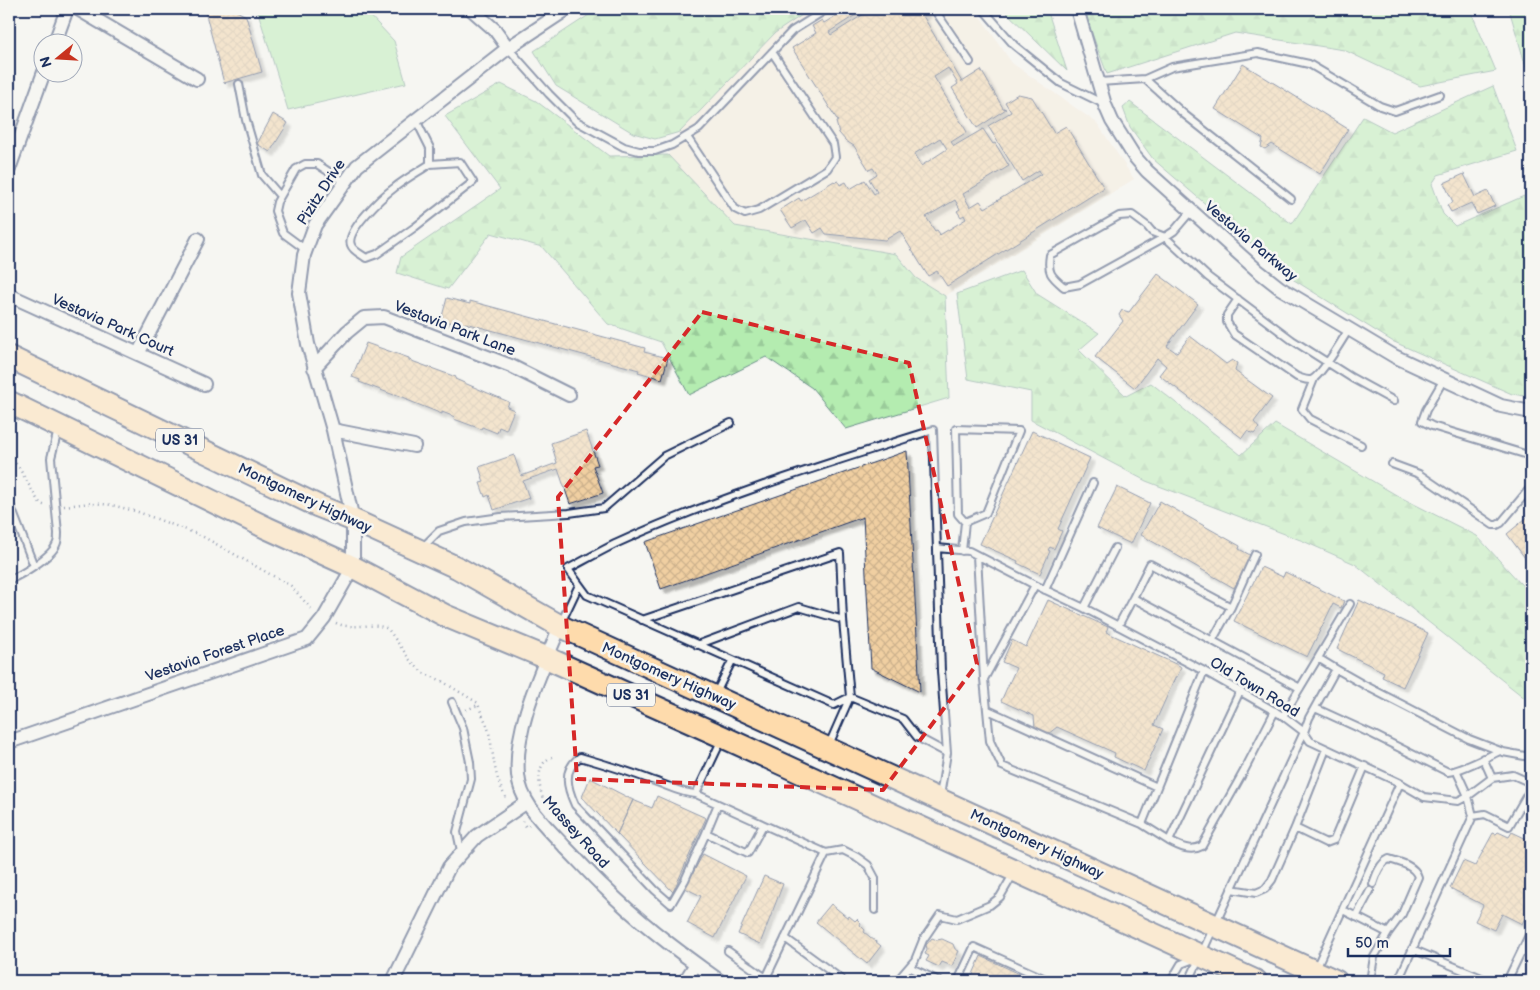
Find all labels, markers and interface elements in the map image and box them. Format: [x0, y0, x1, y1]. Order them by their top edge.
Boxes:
north arrow [32, 32, 82, 82]
text: N [36, 54, 56, 69]
street label: Pizitz Drive [293, 156, 350, 229]
street label: Vestavia Parkway [1200, 197, 1301, 286]
street label: Vestavia Park Court [49, 290, 177, 361]
street label: Vestavia Park Lane [391, 297, 518, 360]
road number: US 31 [156, 428, 204, 452]
street label: Montgomery Highway [235, 459, 375, 538]
street label: Vestavia Forest Place [143, 621, 287, 686]
street label: Montgomery Highway [599, 638, 739, 715]
street label: Old Town Road [1206, 653, 1303, 722]
road number: US 31 [607, 684, 655, 706]
street label: Massey Road [538, 792, 613, 873]
street label: Montgomery Highway [967, 805, 1107, 884]
scale bar [1348, 925, 1450, 957]
text: 50 m [1355, 934, 1389, 953]

